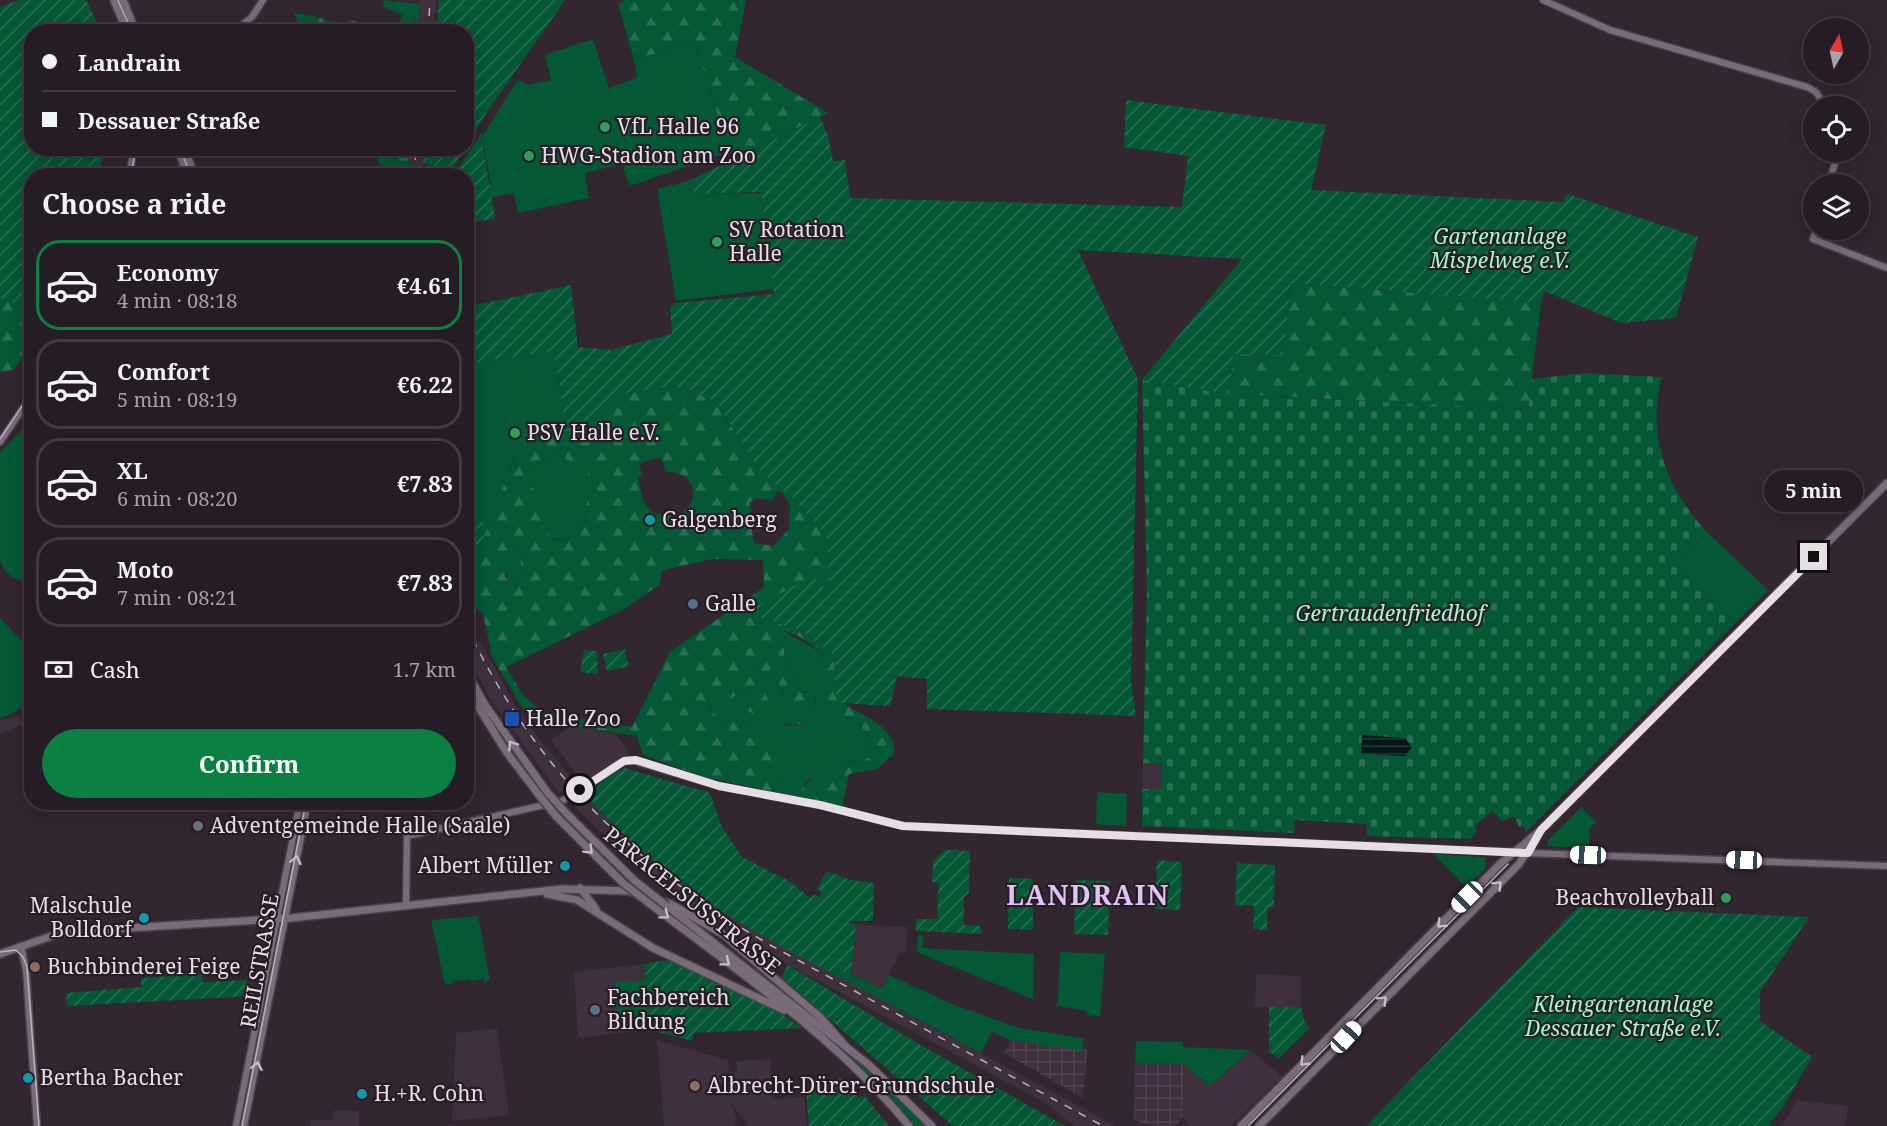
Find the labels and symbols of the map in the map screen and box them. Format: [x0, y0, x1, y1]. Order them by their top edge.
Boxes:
north arrow [1803, 18, 1869, 84]
place label: VfL Halle 96 [617, 112, 739, 140]
marker: VfL Halle 96 [598, 120, 612, 134]
place label: HWG-Stadion am Zoo [541, 141, 756, 169]
marker: HWG-Stadion am Zoo [522, 149, 536, 163]
place label: SV Rotation Halle [729, 215, 845, 267]
park label: Gartenanlage Mispelweg e.V. [1429, 222, 1570, 274]
marker: SV Rotation Halle [710, 235, 724, 249]
place label: PSV Halle e.V. [527, 418, 660, 446]
marker: PSV Halle e.V. [508, 426, 522, 440]
callout: 5 min [1764, 470, 1864, 512]
place label: Galgenberg [662, 505, 777, 533]
marker: Galgenberg [643, 513, 657, 527]
route end [1800, 543, 1827, 570]
place label: Galle [705, 589, 756, 617]
marker: Galle [686, 597, 700, 611]
park label: Gertraudenfriedhof [1296, 599, 1489, 627]
place label: Halle Zoo [526, 704, 621, 732]
marker: Halle Zoo [503, 710, 521, 728]
one-way arrow [508, 741, 519, 752]
route start [566, 776, 593, 803]
place label: Adventgemeinde Halle (Saale) [210, 811, 511, 839]
marker: Adventgemeinde Halle (Saale) [191, 819, 205, 833]
street label: PARACELSUSSTRASSE [598, 820, 787, 980]
one-way arrow [581, 843, 592, 854]
car [1570, 845, 1606, 865]
car [1726, 850, 1762, 870]
place label: Albert Müller [418, 851, 553, 879]
one-way arrow [289, 855, 302, 865]
marker: Albert Müller [558, 859, 572, 873]
district label: LANDRAIN [1006, 876, 1170, 913]
car [1448, 878, 1486, 916]
one-way arrow [1491, 881, 1502, 892]
place label: Beachvolleyball [1555, 883, 1714, 911]
place label: Malschule Bolldorf [30, 891, 134, 943]
street label: REILSTRASSE [233, 891, 285, 1030]
marker: Beachvolleyball [1719, 891, 1733, 905]
one-way arrow [658, 908, 669, 919]
marker: Malschule Bolldorf [137, 911, 151, 925]
one-way arrow [1437, 917, 1448, 927]
place label: Buchbinderei Feige [47, 952, 240, 980]
one-way arrow [720, 955, 731, 966]
marker: Buchbinderei Feige [28, 960, 42, 974]
place label: Fachbereich Bildung [607, 983, 730, 1035]
park label: Kleingartenanlage Dessauer Straße e.V. [1524, 990, 1721, 1042]
one-way arrow [1376, 996, 1387, 1006]
marker: Fachbereich Bildung [588, 1003, 602, 1017]
car [1327, 1018, 1365, 1056]
one-way arrow [1300, 1056, 1311, 1066]
one-way arrow [250, 1061, 263, 1071]
place label: Bertha Bacher [40, 1063, 183, 1091]
marker: Bertha Bacher [21, 1071, 35, 1085]
place label: Albrecht-Dürer-Grundschule [707, 1071, 995, 1099]
place label: H.+R. Cohn [374, 1079, 484, 1107]
marker: Albrecht-Dürer-Grundschule [688, 1079, 702, 1093]
marker: H.+R. Cohn [355, 1087, 369, 1101]

